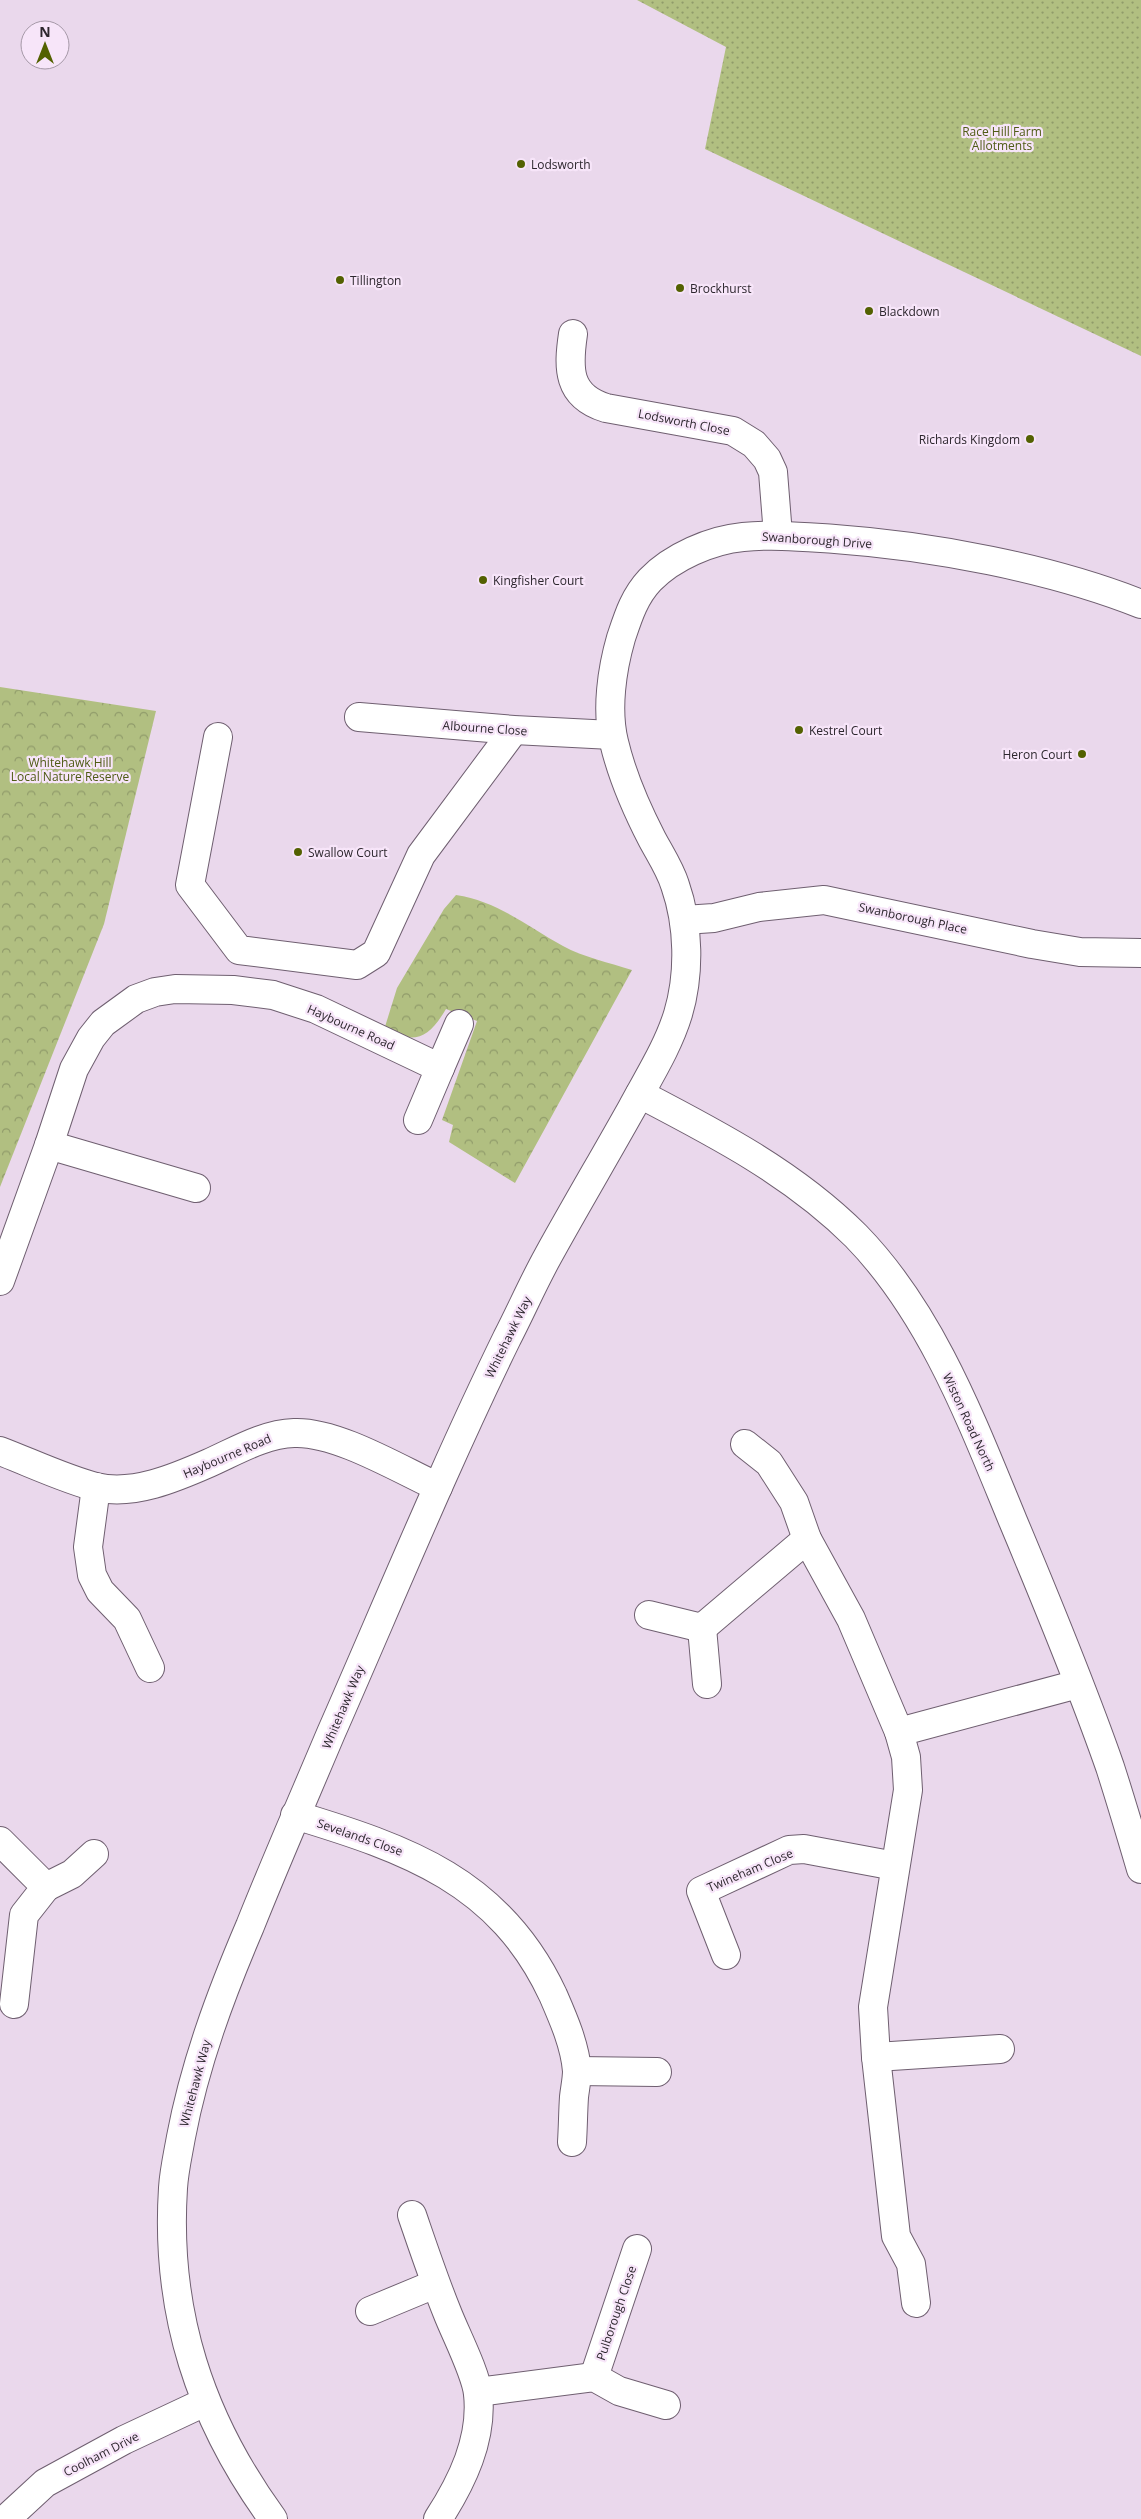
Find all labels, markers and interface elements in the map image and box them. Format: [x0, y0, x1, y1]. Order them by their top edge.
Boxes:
north arrow [20, 20, 70, 70]
text: N [39, 22, 51, 41]
park label: Race Hill Farm Allotments [962, 123, 1042, 154]
place label: Lodsworth [531, 156, 591, 173]
marker: Lodsworth [515, 158, 527, 170]
place label: Tillington [350, 272, 401, 289]
marker: Tillington [334, 274, 346, 286]
place label: Brockhurst [690, 280, 752, 297]
marker: Brockhurst [674, 282, 686, 294]
place label: Blackdown [879, 303, 940, 320]
marker: Blackdown [863, 305, 875, 317]
street label: Lodsworth Close [637, 405, 732, 439]
place label: Richards Kingdom [919, 431, 1020, 448]
marker: Richards Kingdom [1024, 433, 1036, 445]
street label: Swanborough Drive [761, 528, 873, 552]
place label: Kingfisher Court [493, 572, 583, 589]
marker: Kingfisher Court [477, 574, 489, 586]
street label: Albourne Close [442, 717, 528, 739]
place label: Kestrel Court [809, 722, 882, 739]
marker: Kestrel Court [793, 724, 805, 736]
place label: Heron Court [1002, 746, 1072, 763]
marker: Heron Court [1076, 748, 1088, 760]
park label: Whitehawk Hill Local Nature Reserve [11, 754, 129, 785]
place label: Swallow Court [308, 844, 388, 861]
marker: Swallow Court [292, 846, 304, 858]
street label: Swanborough Place [857, 898, 969, 938]
street label: Haybourne Road [305, 1000, 397, 1054]
street label: Whitehawk Way [481, 1292, 536, 1381]
street label: Wiston Road North [939, 1370, 999, 1474]
street label: Haybourne Road [180, 1430, 274, 1482]
street label: Whitehawk Way [318, 1662, 369, 1751]
street label: Sevelands Close [315, 1814, 405, 1860]
street label: Twineham Close [705, 1844, 796, 1896]
street label: Whitehawk Way [175, 2037, 215, 2128]
street label: Pulborough Close [592, 2263, 640, 2363]
street label: Coolham Drive [60, 2428, 142, 2480]

